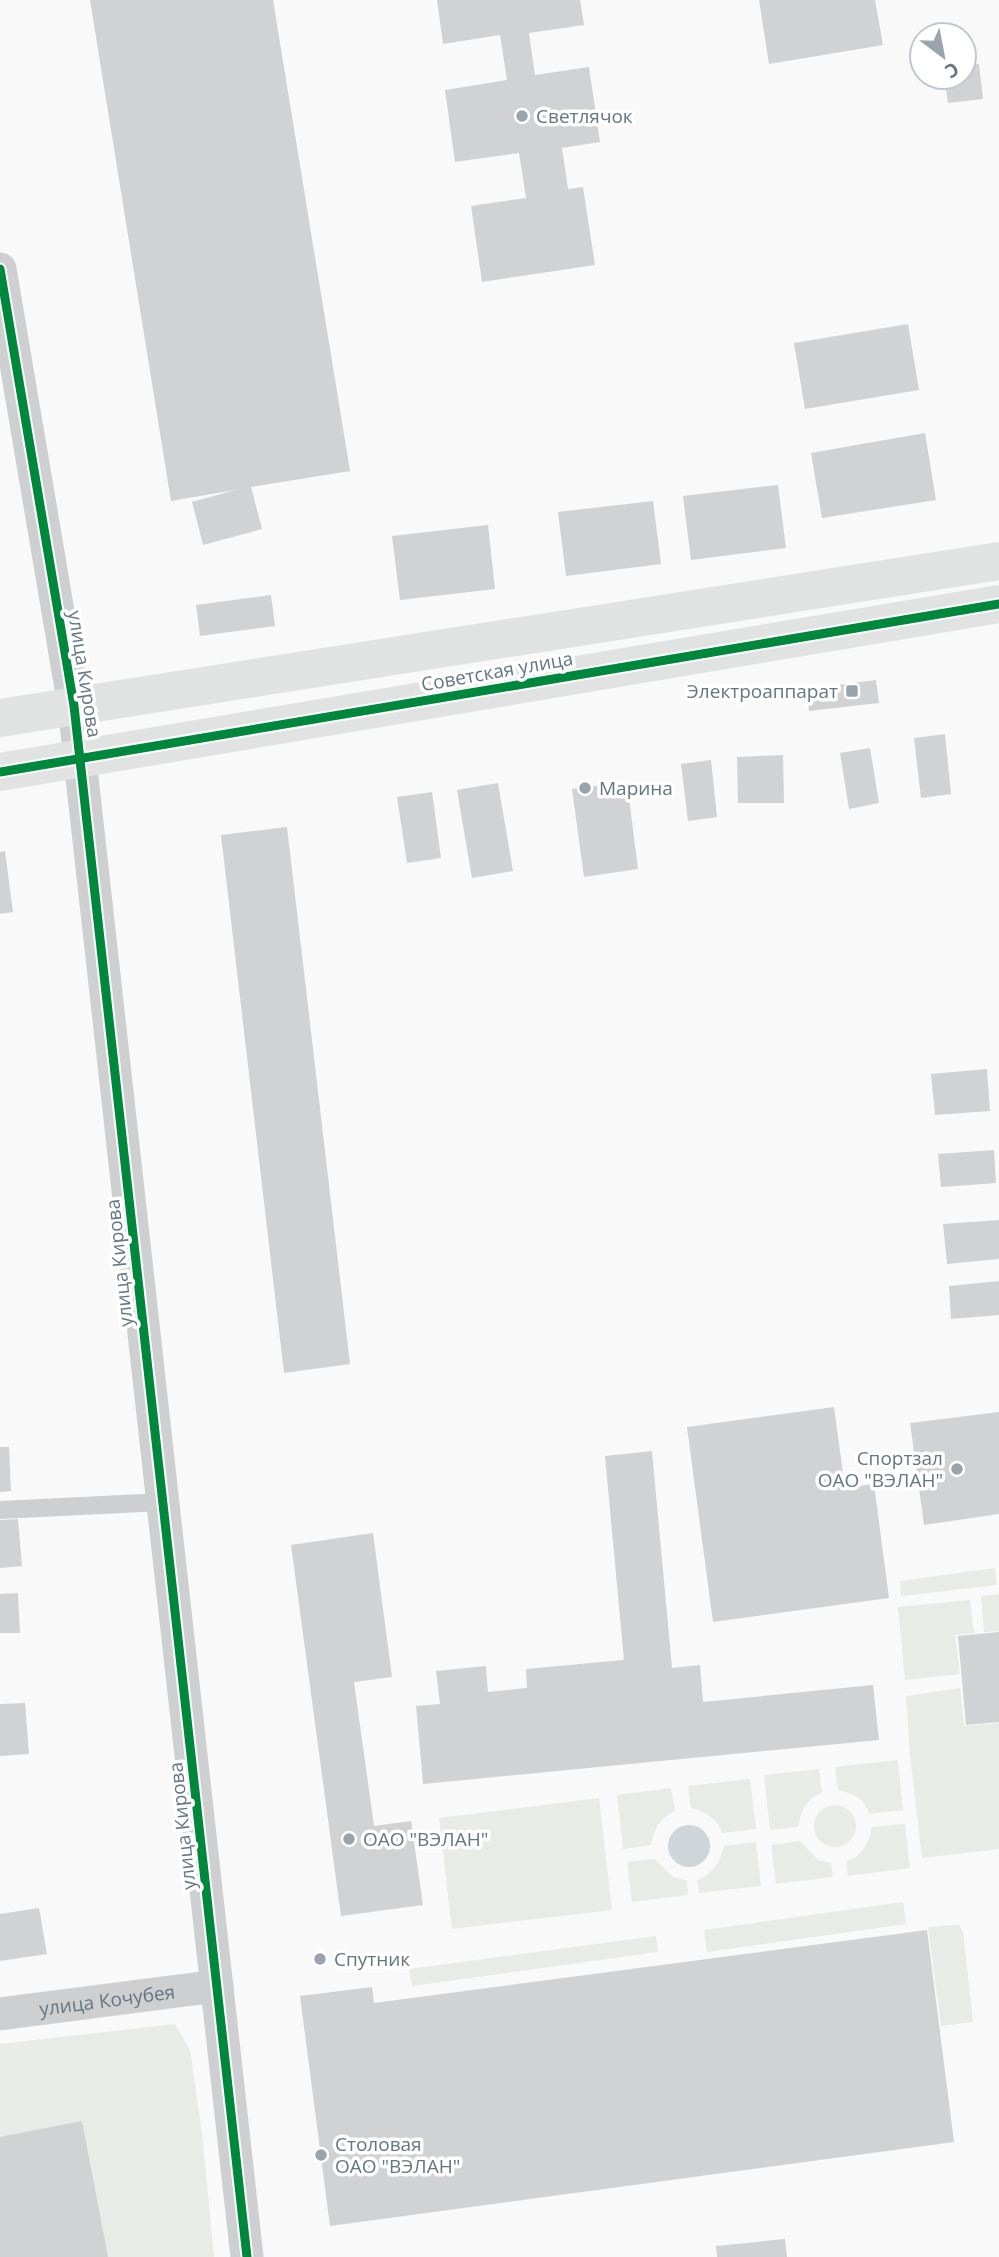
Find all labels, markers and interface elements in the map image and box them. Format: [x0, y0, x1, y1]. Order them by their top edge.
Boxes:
north arrow [908, 21, 978, 91]
text: С [940, 56, 964, 85]
place label: Светлячок [536, 103, 633, 129]
marker: Светлячок [514, 108, 530, 124]
street label: улица Кирова [62, 609, 108, 739]
street label: Советская улица [419, 645, 575, 697]
place label: Электроаппарат [687, 678, 838, 704]
marker: Электроаппарат [844, 683, 860, 699]
place label: Марина [599, 775, 673, 801]
marker: Марина [577, 780, 593, 796]
street label: улица Кирова [99, 1198, 139, 1328]
place label: Спортзал ОАО "ВЭЛАН" [818, 1445, 943, 1493]
marker: Спортзал ОАО "ВЭЛАН" [949, 1461, 965, 1477]
street label: улица Кирова [162, 1761, 202, 1891]
place label: ОАО "ВЭЛАН" [363, 1826, 488, 1852]
marker: ОАО "ВЭЛАН" [341, 1831, 357, 1847]
place label: Спутник [334, 1946, 410, 1972]
marker: Спутник [312, 1951, 328, 1967]
street label: улица Кочубея [38, 1979, 176, 2022]
place label: Столовая ОАО "ВЭЛАН" [335, 2131, 460, 2179]
marker: Столовая ОАО "ВЭЛАН" [313, 2147, 329, 2163]

